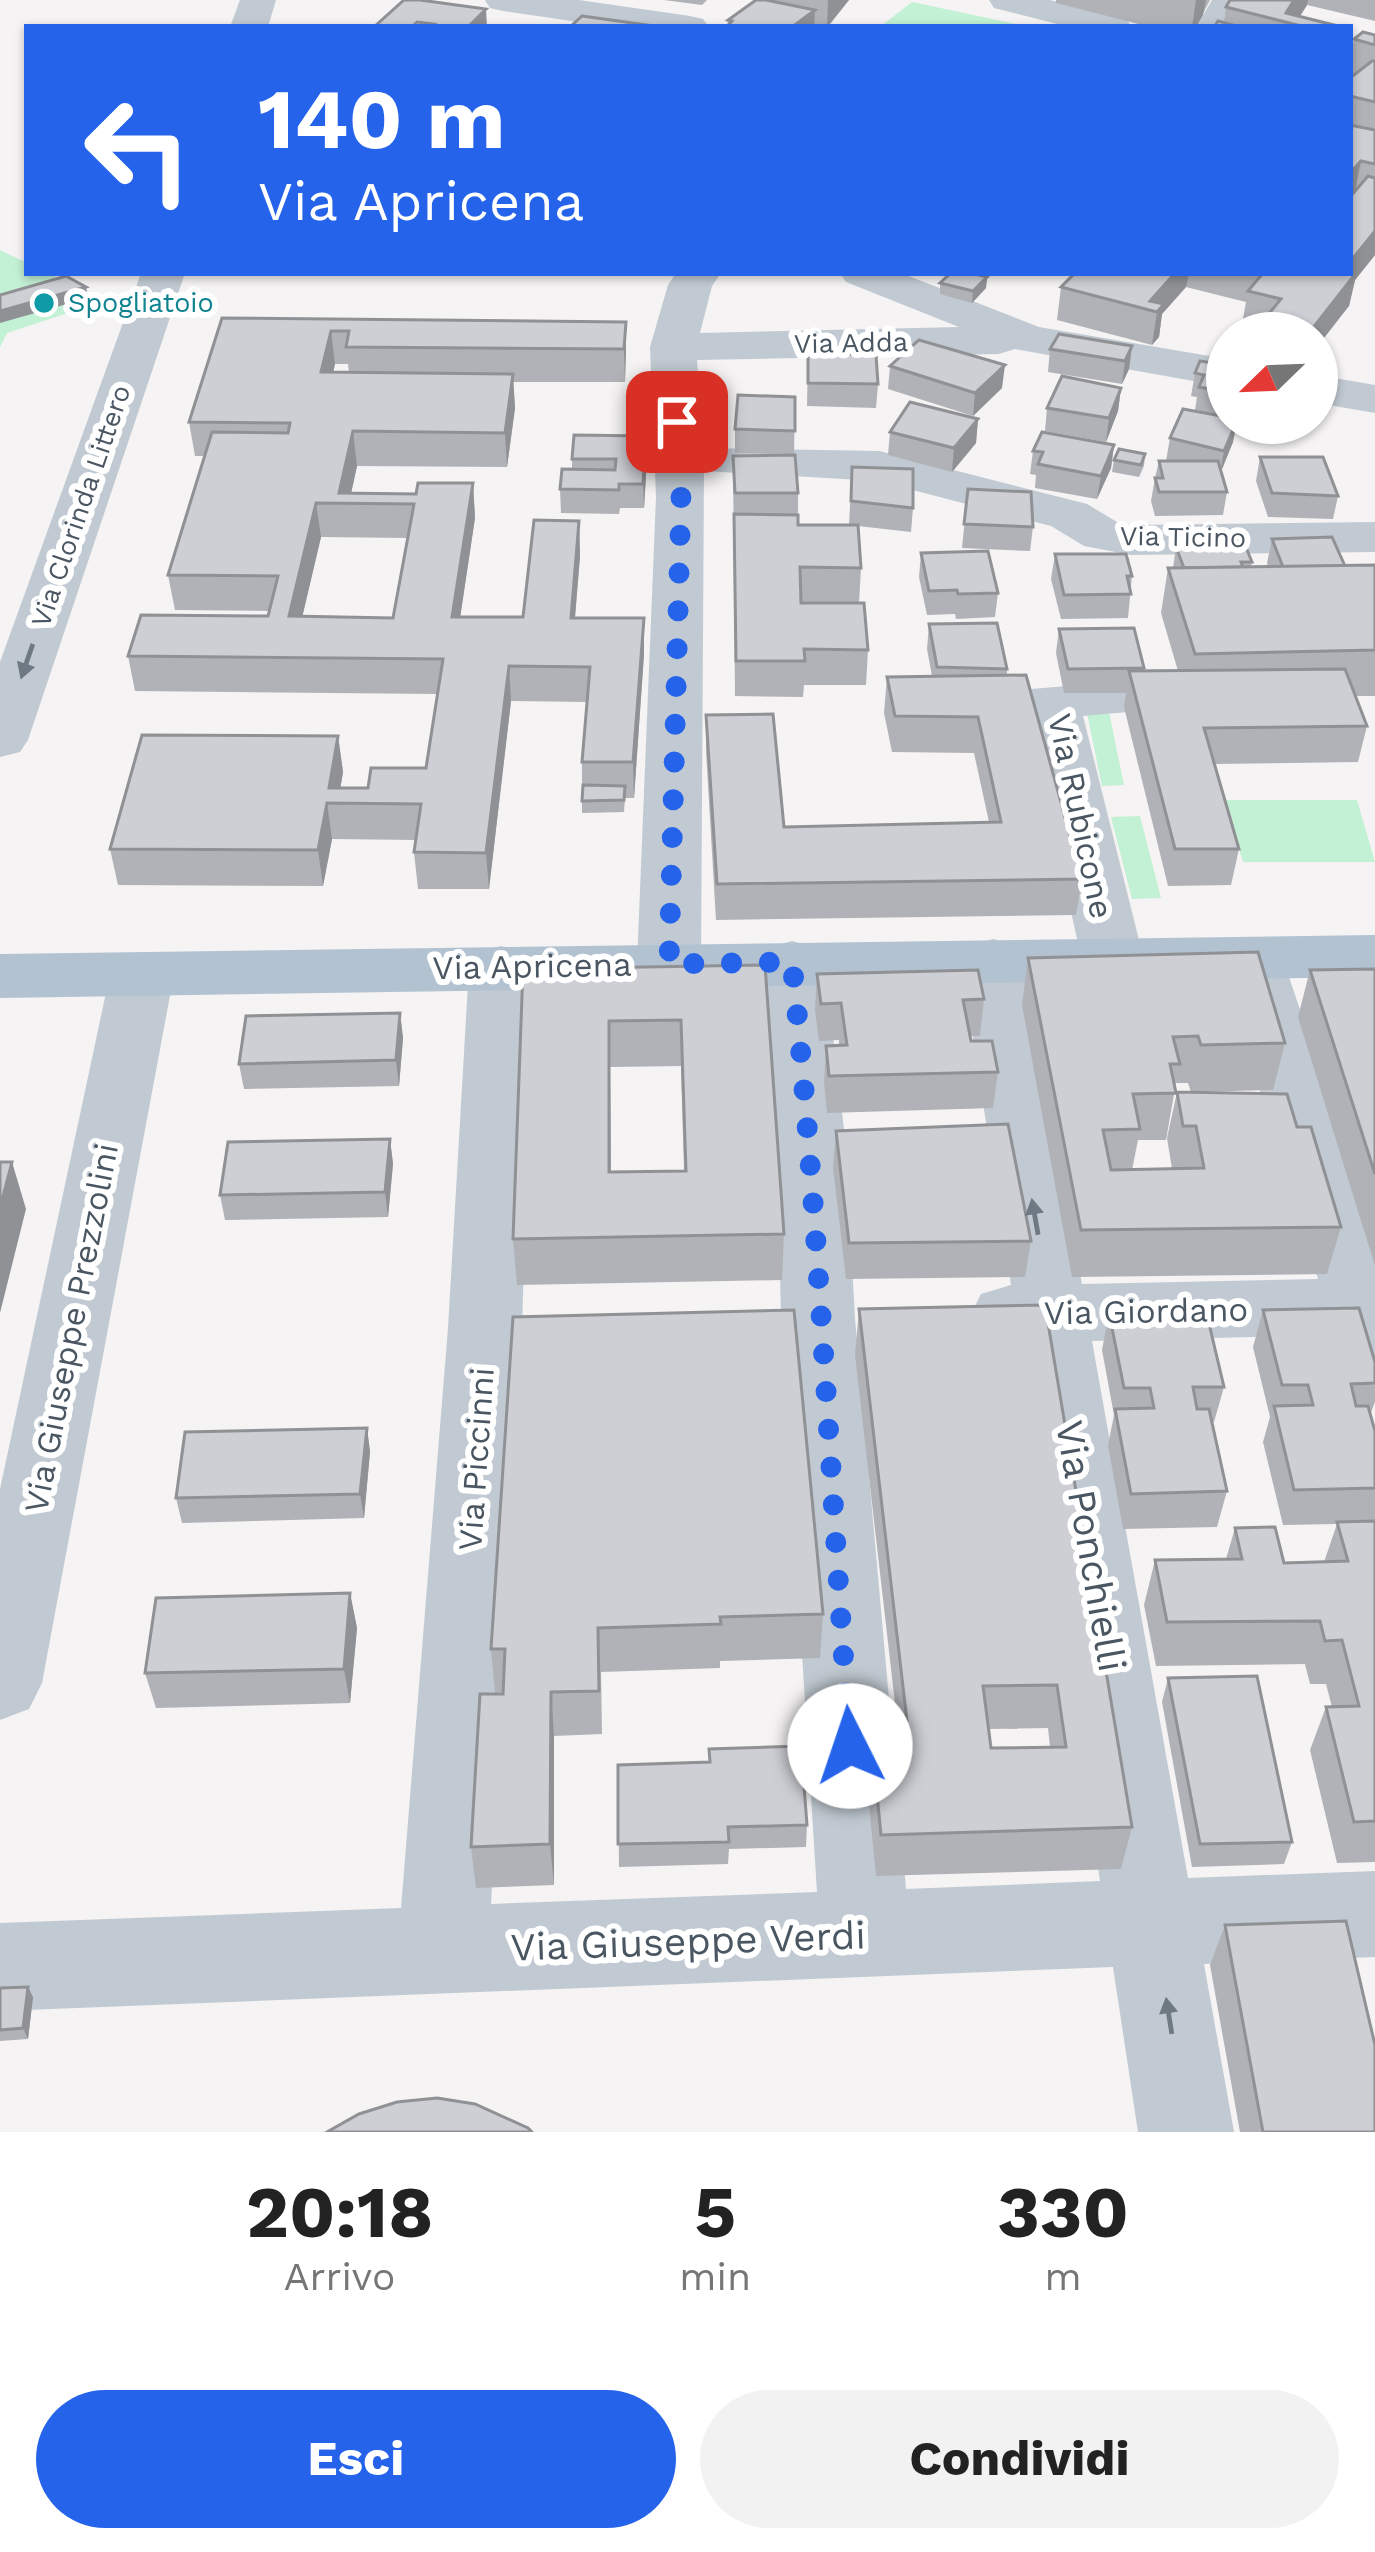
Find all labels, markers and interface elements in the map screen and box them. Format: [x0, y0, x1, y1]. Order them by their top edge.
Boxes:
text: 140 m [258, 70, 506, 168]
icon: left [60, 72, 216, 228]
text: Via Apricena [258, 170, 584, 233]
place label: Spogliatoio [68, 287, 214, 319]
marker: Spogliatoio [31, 290, 57, 316]
north arrow [1206, 312, 1338, 444]
map controls [1206, 312, 1338, 444]
street label: Via Adda [794, 326, 908, 360]
pin [626, 371, 728, 473]
street label: Via Clorinda Littero [25, 381, 137, 631]
icon: arrive [644, 389, 710, 455]
street label: Via Ticino [1120, 520, 1246, 554]
one-way arrow [17, 643, 35, 679]
street label: Via Rubicone [1040, 710, 1122, 922]
street label: Via Apricena [432, 945, 632, 987]
street label: Via Giuseppe Prezzolini [16, 1140, 126, 1516]
one-way arrow [1026, 1198, 1044, 1236]
street label: Via Giordano [1044, 1290, 1248, 1332]
street label: Via Piccinni [450, 1366, 502, 1552]
street label: Via Ponchielli [1047, 1417, 1135, 1675]
position arrow [787, 1683, 913, 1809]
street label: Via Giuseppe Verdi [510, 1912, 866, 1970]
one-way arrow [1159, 1997, 1178, 2035]
text: 20:18 [246, 2170, 433, 2254]
text: 5 [694, 2170, 736, 2254]
text: 330 [997, 2170, 1129, 2254]
text: Arrivo [284, 2254, 395, 2299]
text: min [679, 2254, 751, 2299]
text: m [1044, 2254, 1082, 2299]
button: Esci [36, 2390, 676, 2528]
button: Condividi [700, 2390, 1339, 2528]

